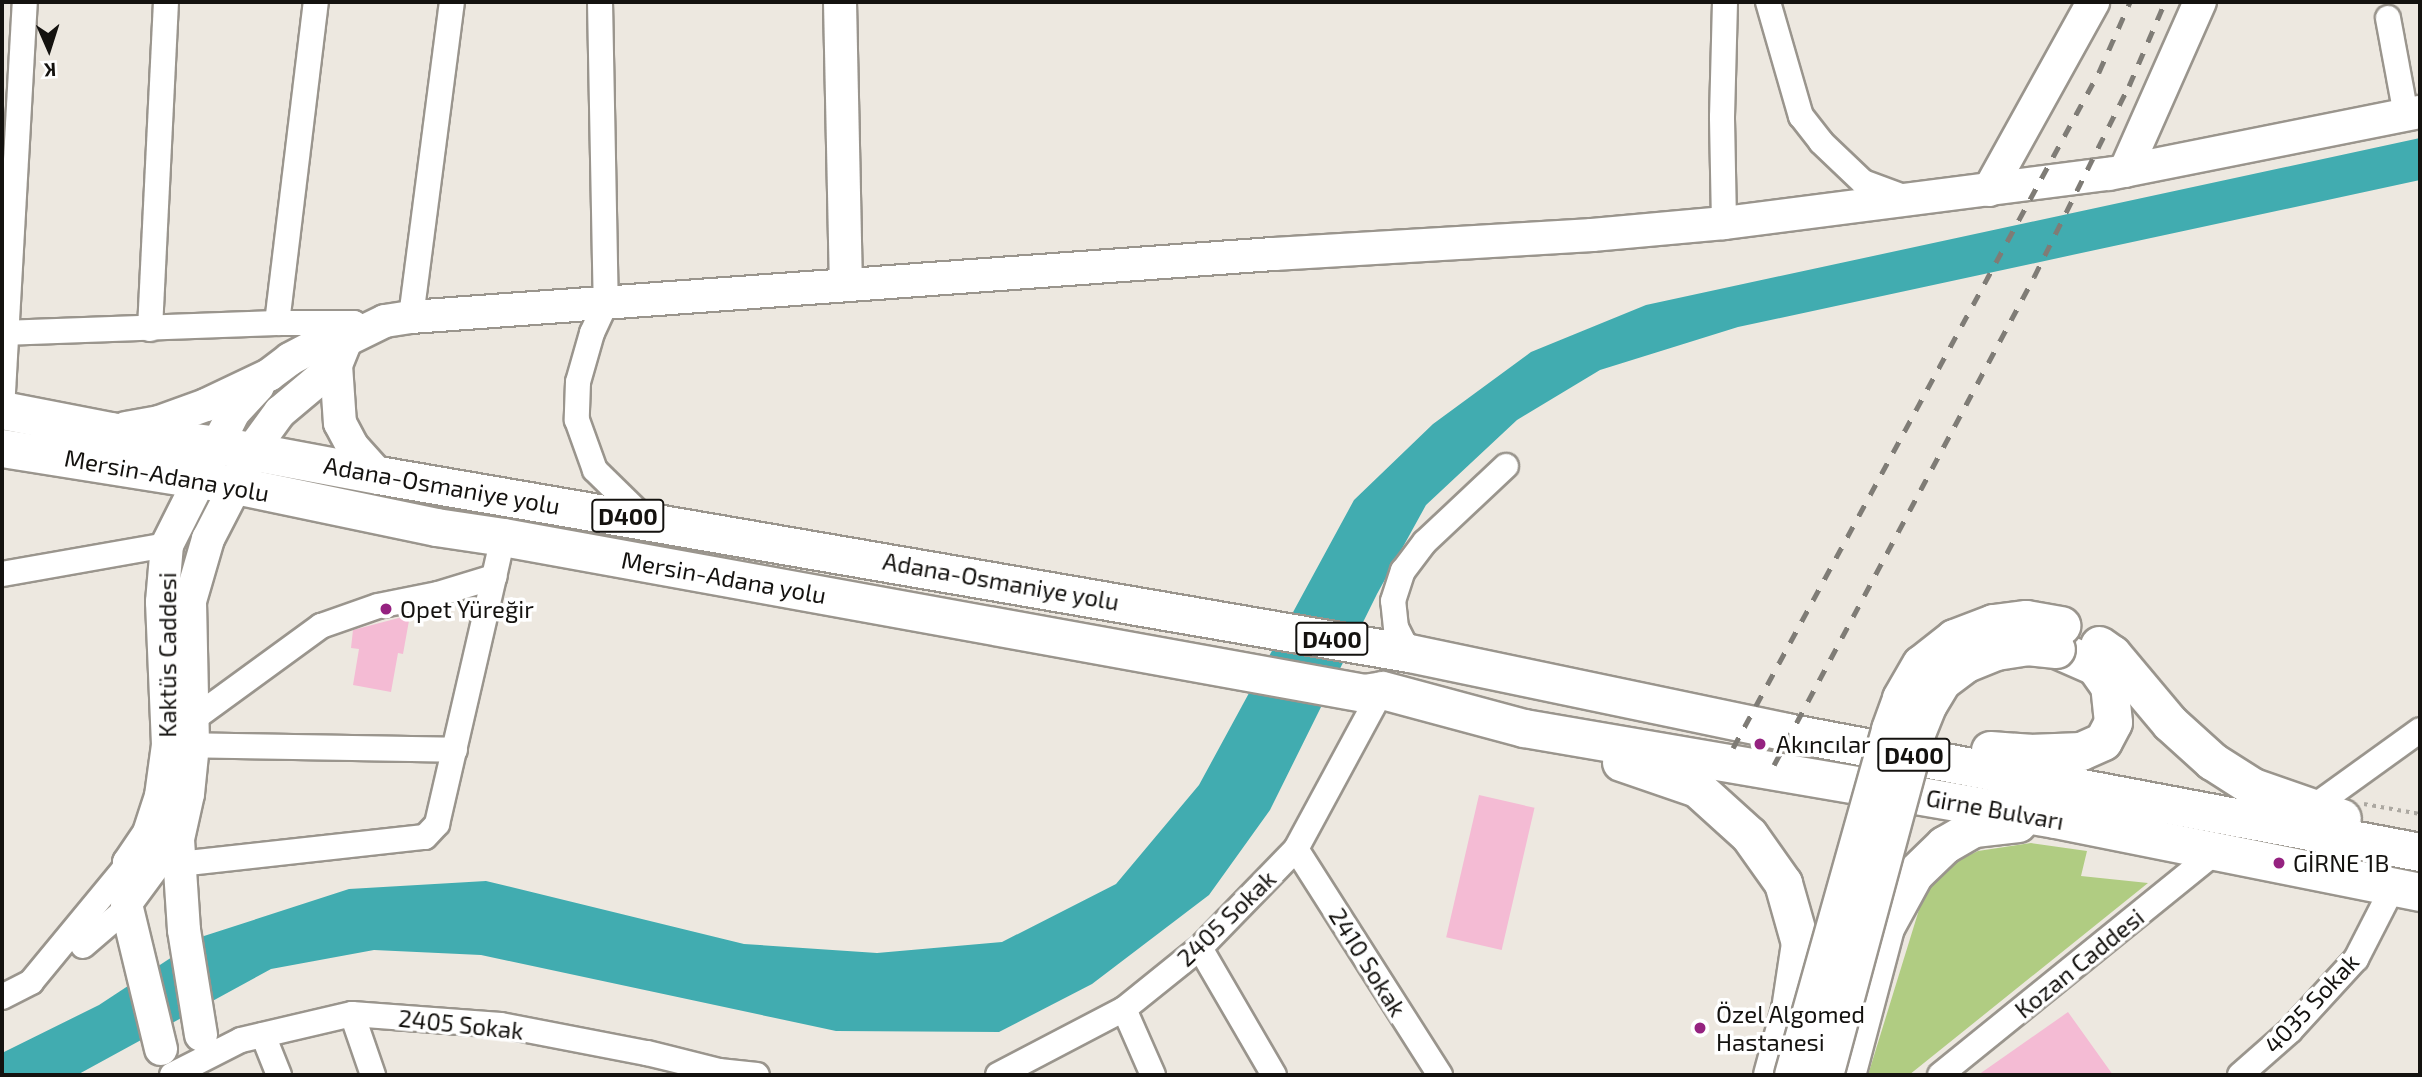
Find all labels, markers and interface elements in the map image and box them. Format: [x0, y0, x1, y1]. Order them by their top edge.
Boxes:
north arrow [14, 14, 84, 84]
text: K [44, 59, 57, 82]
street label: Mersin-Adana yolu [62, 443, 272, 507]
street label: Adana-Osmaniye yolu [321, 450, 563, 520]
road number: D400 [591, 496, 665, 536]
street label: Mersin-Adana yolu [619, 545, 829, 609]
street label: Adana-Osmaniye yolu [880, 546, 1122, 616]
street label: Kaktüs Caddesi [153, 572, 181, 738]
place label: Opet Yüreğir [400, 595, 535, 623]
marker: Opet Yüreğir [378, 601, 394, 617]
road number: D400 [1295, 620, 1369, 659]
place label: Akıncılar [1776, 730, 1871, 758]
marker: Akıncılar [1750, 734, 1770, 754]
road number: D400 [1877, 736, 1951, 775]
street label: Girne Bulvarı [1924, 783, 2066, 835]
place label: GİRNE 1B [2293, 849, 2389, 877]
marker: GİRNE 1B [2271, 855, 2287, 871]
street label: 2405 Sokak [1171, 864, 1281, 972]
street label: 2410 Sokak [1323, 902, 1413, 1022]
street label: Kozan Caddesi [2009, 902, 2149, 1024]
street label: 4035 Sokak [2258, 947, 2364, 1059]
place label: Özel Algomed Hastanesi [1716, 1000, 1866, 1056]
street label: 2405 Sokak [397, 1003, 525, 1045]
marker: Özel Algomed Hastanesi [1690, 1018, 1710, 1038]

